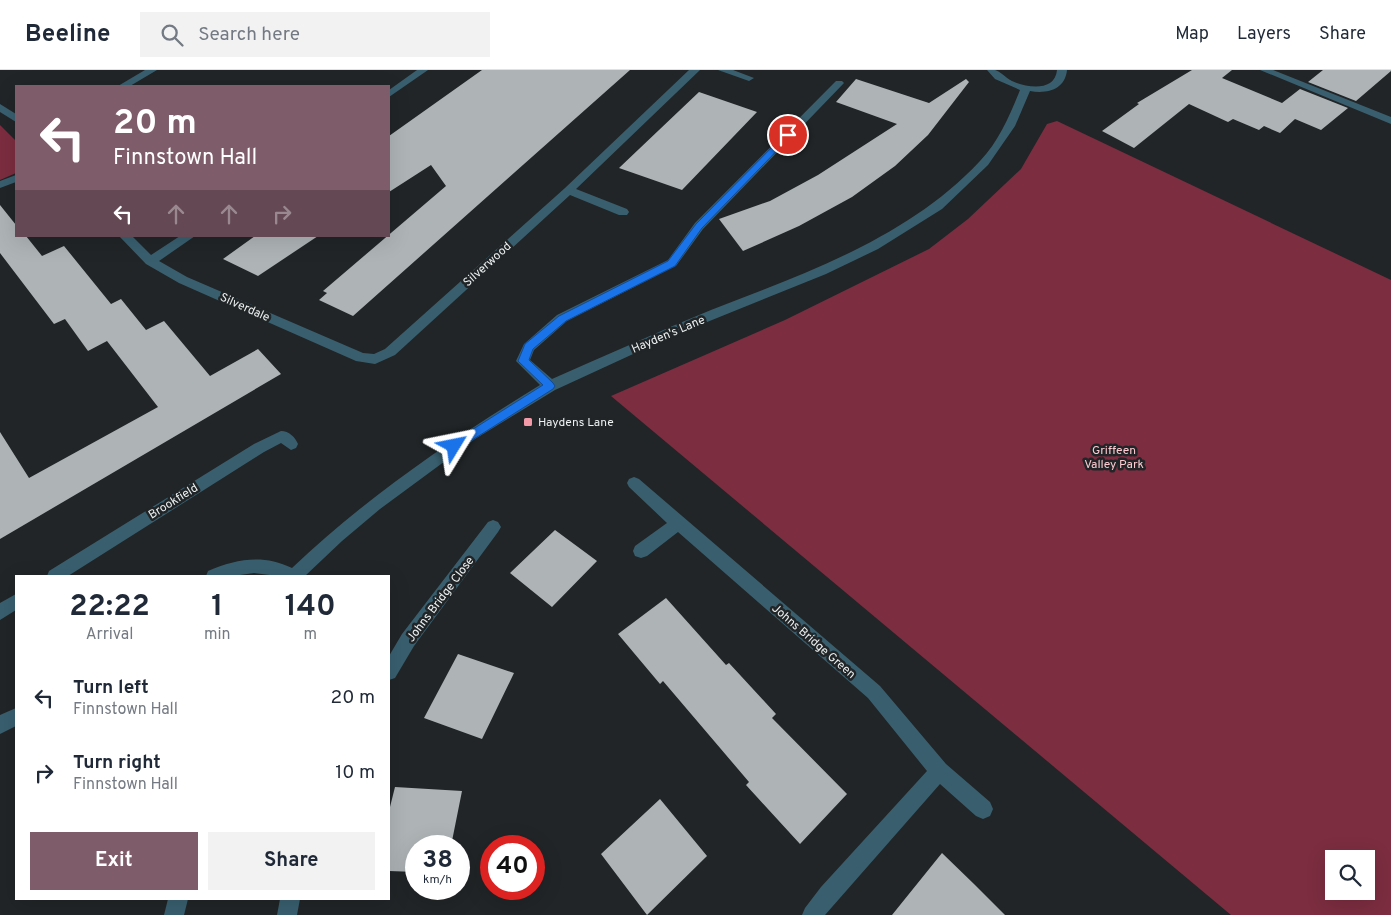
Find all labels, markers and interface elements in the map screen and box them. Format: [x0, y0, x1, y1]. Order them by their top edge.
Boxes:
search box [140, 12, 490, 57]
text: Beeline [25, 20, 110, 50]
icon: search [158, 21, 186, 49]
text: Search here [198, 23, 300, 47]
text: Map [1175, 23, 1209, 46]
text: Layers [1237, 23, 1291, 46]
text: Share [1319, 23, 1366, 46]
text: 20 m [113, 102, 197, 146]
icon: left [30, 105, 95, 170]
pin [767, 114, 809, 156]
icon: arrive [774, 121, 802, 149]
text: Finnstown Hall [113, 145, 257, 172]
icon: left [109, 200, 137, 228]
icon: ahead [162, 200, 190, 228]
icon: ahead [215, 200, 243, 228]
icon: right [268, 200, 296, 228]
street label: Silverwood [460, 239, 515, 291]
street label: Silverdale [217, 290, 272, 326]
street label: Hayden's Lane [629, 312, 708, 358]
place label: Haydens Lane [538, 415, 614, 431]
marker: Haydens Lane [522, 416, 534, 428]
position arrow [427, 419, 479, 471]
park label: Griffeen Valley Park [1084, 443, 1144, 473]
street label: Brookfield [146, 480, 201, 523]
street label: Johns Bridge Close [403, 554, 478, 646]
text: 22:22 [69, 589, 150, 626]
text: 1 [211, 589, 223, 626]
text: 140 [285, 589, 336, 626]
street label: Johns Bridge Green [768, 601, 859, 683]
text: Arrival [86, 625, 133, 645]
text: min [204, 625, 231, 645]
text: m [304, 625, 317, 645]
text: Turn left [73, 676, 149, 700]
icon: left [30, 684, 58, 712]
text: 20 m [331, 686, 375, 710]
text: Finnstown Hall [73, 700, 178, 720]
text: Turn right [73, 751, 161, 775]
icon: right [30, 759, 58, 787]
text: 10 m [335, 761, 375, 785]
text: Finnstown Hall [73, 775, 178, 795]
button: Exit [30, 832, 198, 890]
button: Share [208, 832, 375, 890]
speed limit sign: 40 [480, 835, 545, 900]
text: 38 [422, 845, 453, 877]
map controls [1325, 850, 1375, 900]
button: search [1325, 850, 1375, 900]
text: km/h [423, 872, 452, 888]

